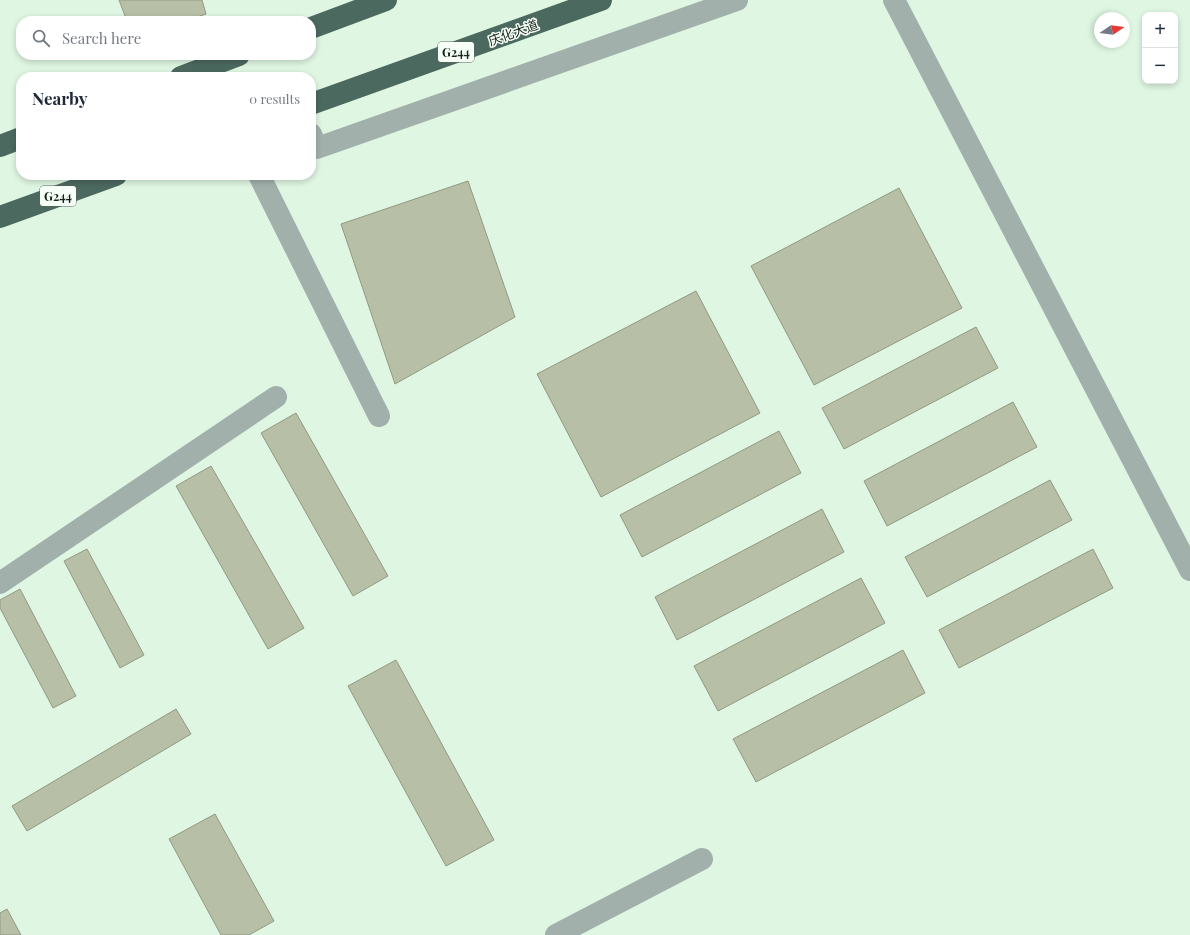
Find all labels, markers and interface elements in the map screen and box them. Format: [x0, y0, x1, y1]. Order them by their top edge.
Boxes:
north arrow [1094, 12, 1130, 48]
map controls [1142, 12, 1178, 84]
button: + [1142, 12, 1178, 48]
street label: 庆化大道 [486, 15, 540, 49]
search box [16, 16, 316, 60]
icon: search [30, 27, 52, 49]
text: Search here [62, 28, 141, 48]
road number: G244 [438, 42, 474, 62]
button: − [1142, 48, 1178, 84]
text: Nearby [32, 87, 87, 109]
text: 0 results [249, 90, 300, 107]
road number: G244 [40, 186, 76, 206]

